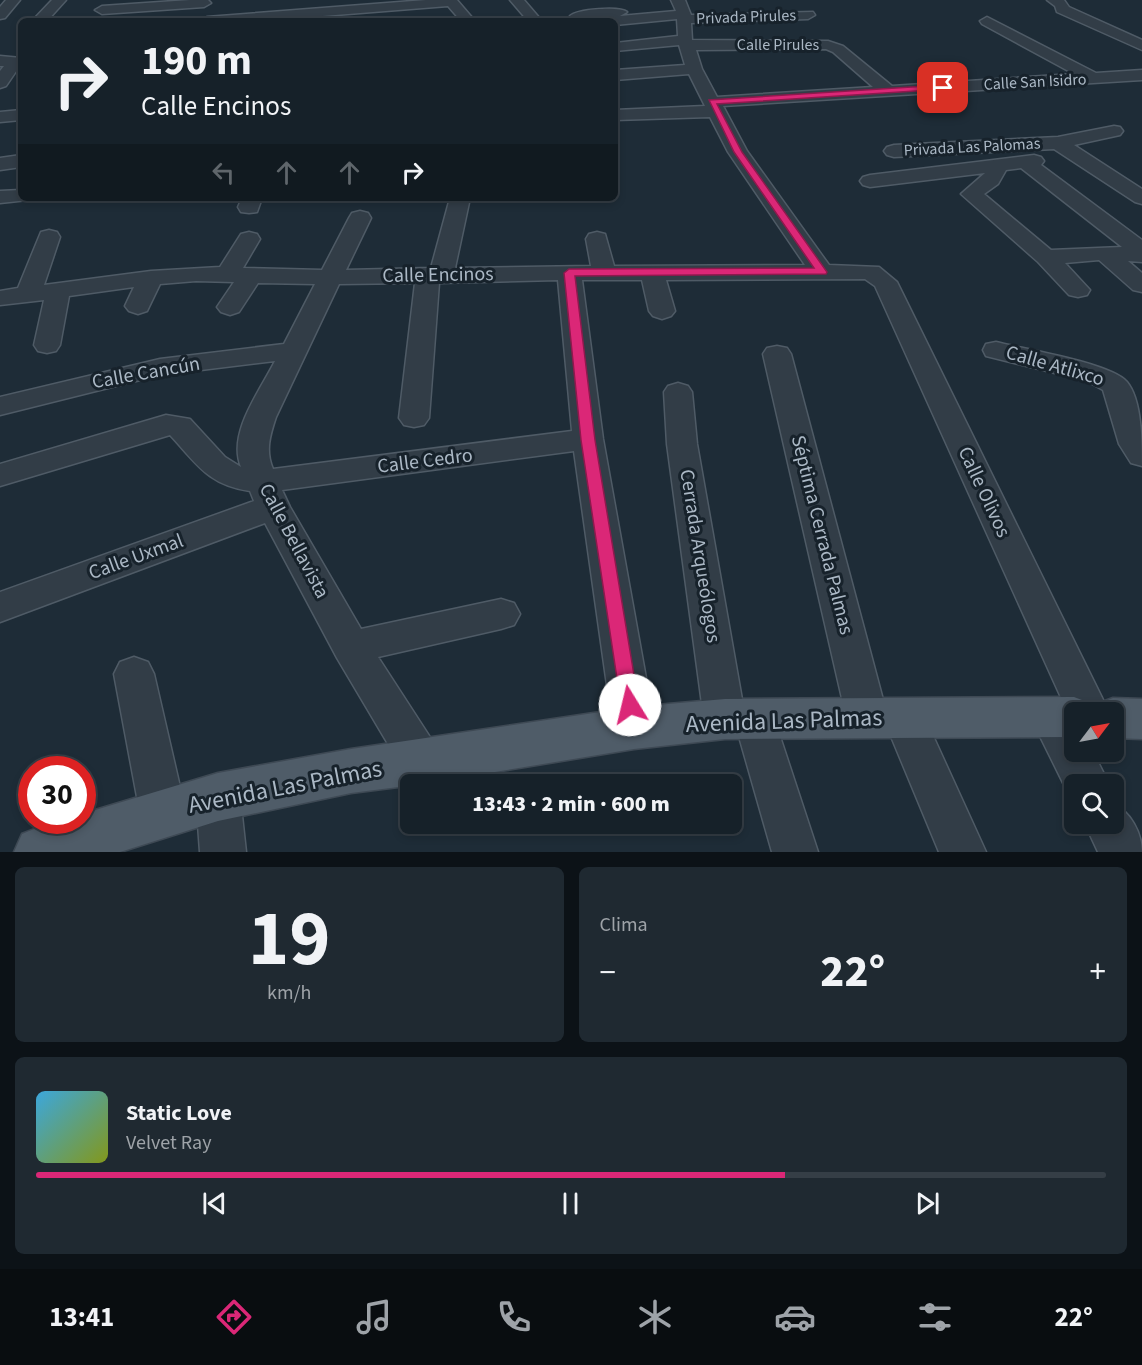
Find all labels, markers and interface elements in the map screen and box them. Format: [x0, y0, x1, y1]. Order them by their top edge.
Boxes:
street label: Privada Pirules [696, 4, 797, 30]
text: 190 m [141, 31, 252, 91]
street label: Calle Pirules [737, 34, 820, 56]
icon: right [42, 42, 120, 120]
pin [917, 62, 968, 113]
street label: Calle San Isidro [983, 68, 1087, 96]
icon: arrive [926, 71, 959, 104]
text: Calle Encinos [141, 87, 291, 126]
street label: Privada Las Palomas [903, 132, 1041, 162]
icon: left [207, 156, 240, 189]
icon: ahead [270, 156, 303, 189]
icon: ahead [333, 156, 366, 189]
icon: right [396, 156, 429, 189]
street label: Calle Encinos [382, 260, 494, 290]
street label: Calle Atlixco [1003, 339, 1107, 393]
street label: Calle Cancún [90, 350, 202, 396]
street label: Séptima Cerrada Palmas [784, 432, 860, 638]
street label: Calle Cedro [376, 441, 474, 481]
street label: Calle Olivos [951, 442, 1017, 542]
street label: Cerrada Arqueólogos [672, 467, 728, 645]
street label: Calle Bellavista [252, 479, 336, 603]
street label: Calle Uxmal [85, 527, 187, 587]
position arrow [598, 673, 662, 737]
street label: Avenida Las Palmas [685, 700, 883, 742]
north arrow [1064, 702, 1124, 762]
map controls [1064, 702, 1124, 834]
street label: Avenida Las Palmas [185, 751, 385, 823]
speed limit sign: 30 [18, 756, 96, 834]
button: search [1064, 774, 1124, 834]
text: 13:43 · 2 min · 600 m [472, 788, 670, 820]
text: 19 [248, 884, 330, 995]
text: Clima [600, 911, 648, 939]
text: 22° [820, 940, 885, 1004]
text: − [600, 949, 616, 996]
text: + [1090, 949, 1106, 996]
text: km/h [267, 979, 311, 1007]
text: Static Love [126, 1097, 232, 1129]
text: Velvet Ray [126, 1129, 212, 1157]
icon: previous [198, 1187, 231, 1220]
icon: pause [554, 1187, 587, 1220]
icon: next [911, 1187, 944, 1220]
icon: directions [213, 1296, 255, 1338]
icon: music [353, 1296, 395, 1338]
icon: phone [493, 1296, 535, 1338]
icon: climate [634, 1296, 676, 1338]
icon: car [774, 1296, 816, 1338]
icon: filters [914, 1296, 956, 1338]
text: 13:41 [49, 1298, 114, 1337]
text: 22° [1054, 1298, 1093, 1337]

